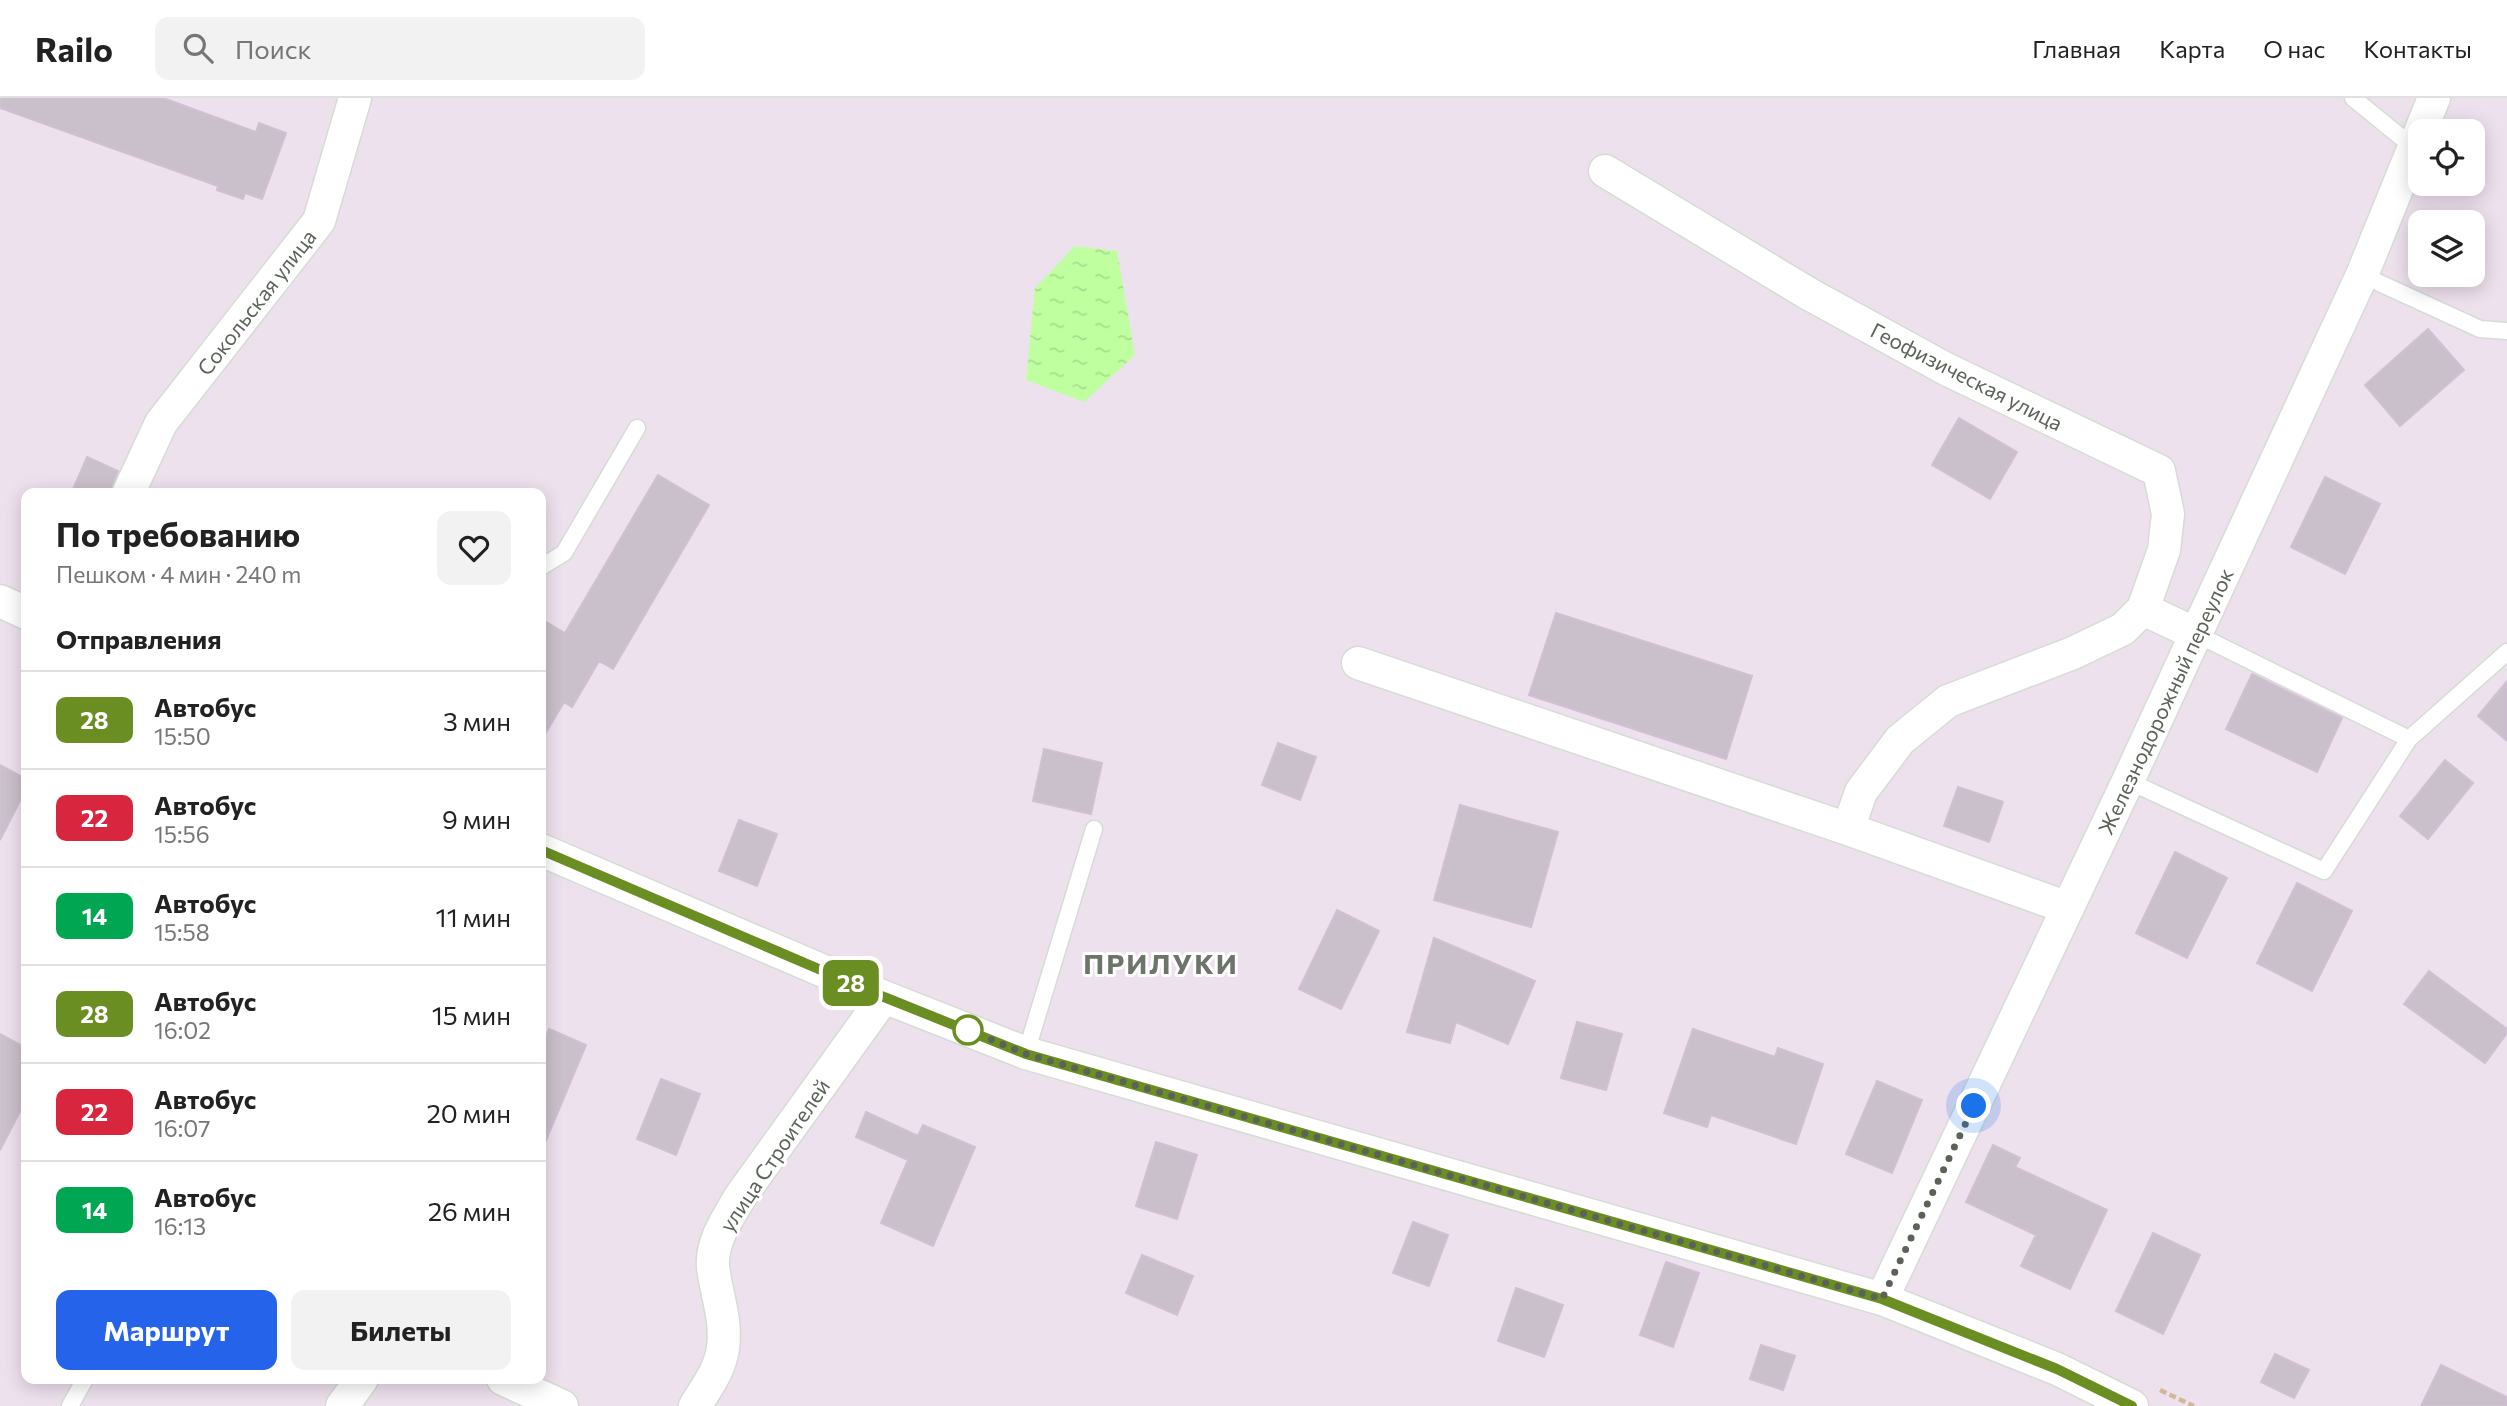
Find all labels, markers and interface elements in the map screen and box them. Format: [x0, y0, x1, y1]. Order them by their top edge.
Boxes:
search box [155, 17, 645, 80]
text: Railo [35, 28, 113, 69]
icon: search [179, 29, 217, 67]
text: Поиск [235, 33, 312, 64]
text: Главная [2032, 34, 2121, 63]
text: Карта [2159, 34, 2225, 63]
text: О нас [2263, 34, 2325, 63]
text: Контакты [2363, 34, 2472, 63]
map controls [2408, 119, 2485, 287]
button: locate [2408, 119, 2485, 196]
button: layers [2408, 210, 2485, 287]
street label: Сокольская улица [191, 224, 321, 380]
street label: Геофизическая улица [1867, 317, 2067, 435]
button: heart [437, 511, 511, 585]
text: По требованию [56, 513, 300, 554]
text: Пешком · 4 мин · 240 m [56, 560, 301, 588]
street label: Железнодорожный переулок [2092, 564, 2238, 838]
text: Отправления [56, 623, 222, 654]
text: Автобус [154, 691, 256, 722]
text: 28 [80, 705, 109, 734]
text: 3 мин [443, 705, 511, 736]
text: 15:50 [154, 722, 211, 750]
text: Автобус [154, 789, 256, 820]
text: 22 [81, 803, 108, 832]
text: 9 мин [442, 803, 511, 834]
text: 15:56 [154, 820, 210, 848]
text: Автобус [154, 887, 256, 918]
text: 14 [82, 901, 107, 930]
text: 11 мин [436, 901, 511, 932]
text: 15:58 [154, 918, 210, 946]
district label: ПРИЛУКИ [1083, 946, 1239, 980]
line badge: 28 [820, 960, 882, 1006]
text: 28 [837, 968, 865, 997]
text: Автобус [154, 985, 256, 1016]
text: 28 [80, 999, 109, 1028]
text: 15 мин [432, 999, 511, 1030]
unlabelled marker [953, 1015, 983, 1045]
text: 16:02 [154, 1016, 211, 1044]
street label: улица Строителей [714, 1074, 834, 1236]
text: Автобус [154, 1083, 256, 1114]
your location [1956, 1088, 1991, 1123]
text: 22 [81, 1097, 108, 1126]
text: 20 мин [426, 1097, 511, 1128]
text: 16:07 [154, 1114, 210, 1142]
text: Автобус [154, 1181, 256, 1212]
text: 14 [82, 1195, 107, 1224]
text: 26 мин [428, 1195, 511, 1226]
text: 16:13 [154, 1212, 206, 1240]
button: Маршрут [56, 1290, 277, 1370]
button: Билеты [291, 1290, 511, 1370]

